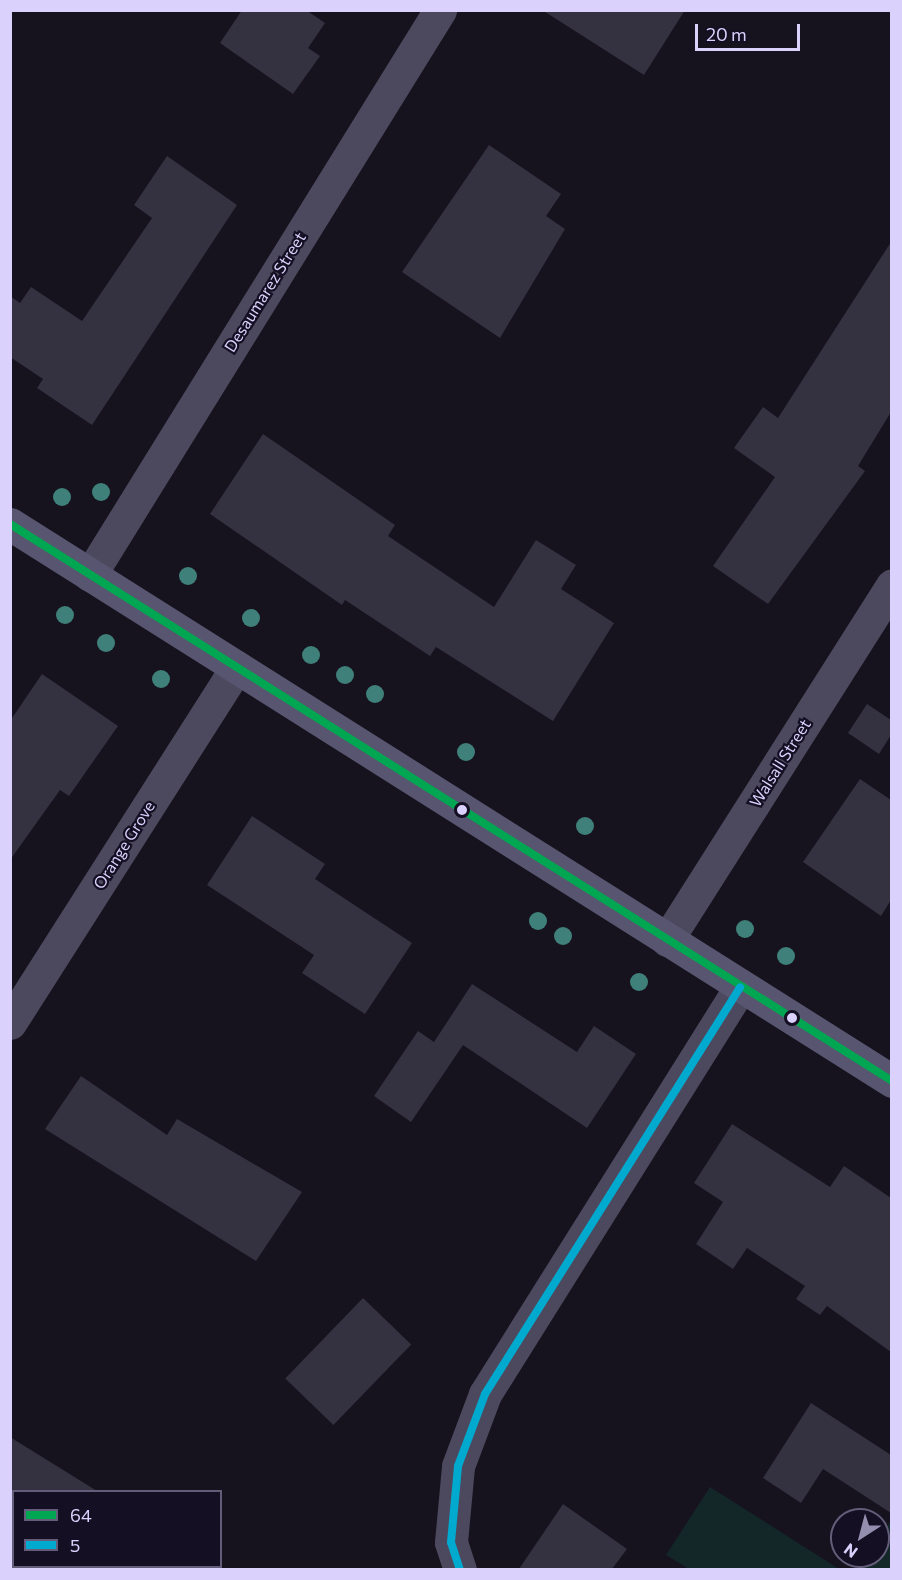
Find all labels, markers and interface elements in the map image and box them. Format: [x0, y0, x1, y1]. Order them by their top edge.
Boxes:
scale bar [698, 12, 803, 50]
text: 20 m [706, 23, 747, 45]
street label: Desaumarez Street [220, 228, 310, 356]
street label: Walsall Street [745, 716, 815, 810]
street label: Orange Grove [89, 797, 159, 893]
unlabelled marker [456, 804, 468, 816]
unlabelled marker [786, 1012, 798, 1024]
legend [12, 1490, 222, 1568]
text: 64 [70, 1504, 92, 1526]
north arrow [830, 1508, 890, 1568]
text: 5 [70, 1534, 80, 1556]
text: N [840, 1540, 861, 1563]

